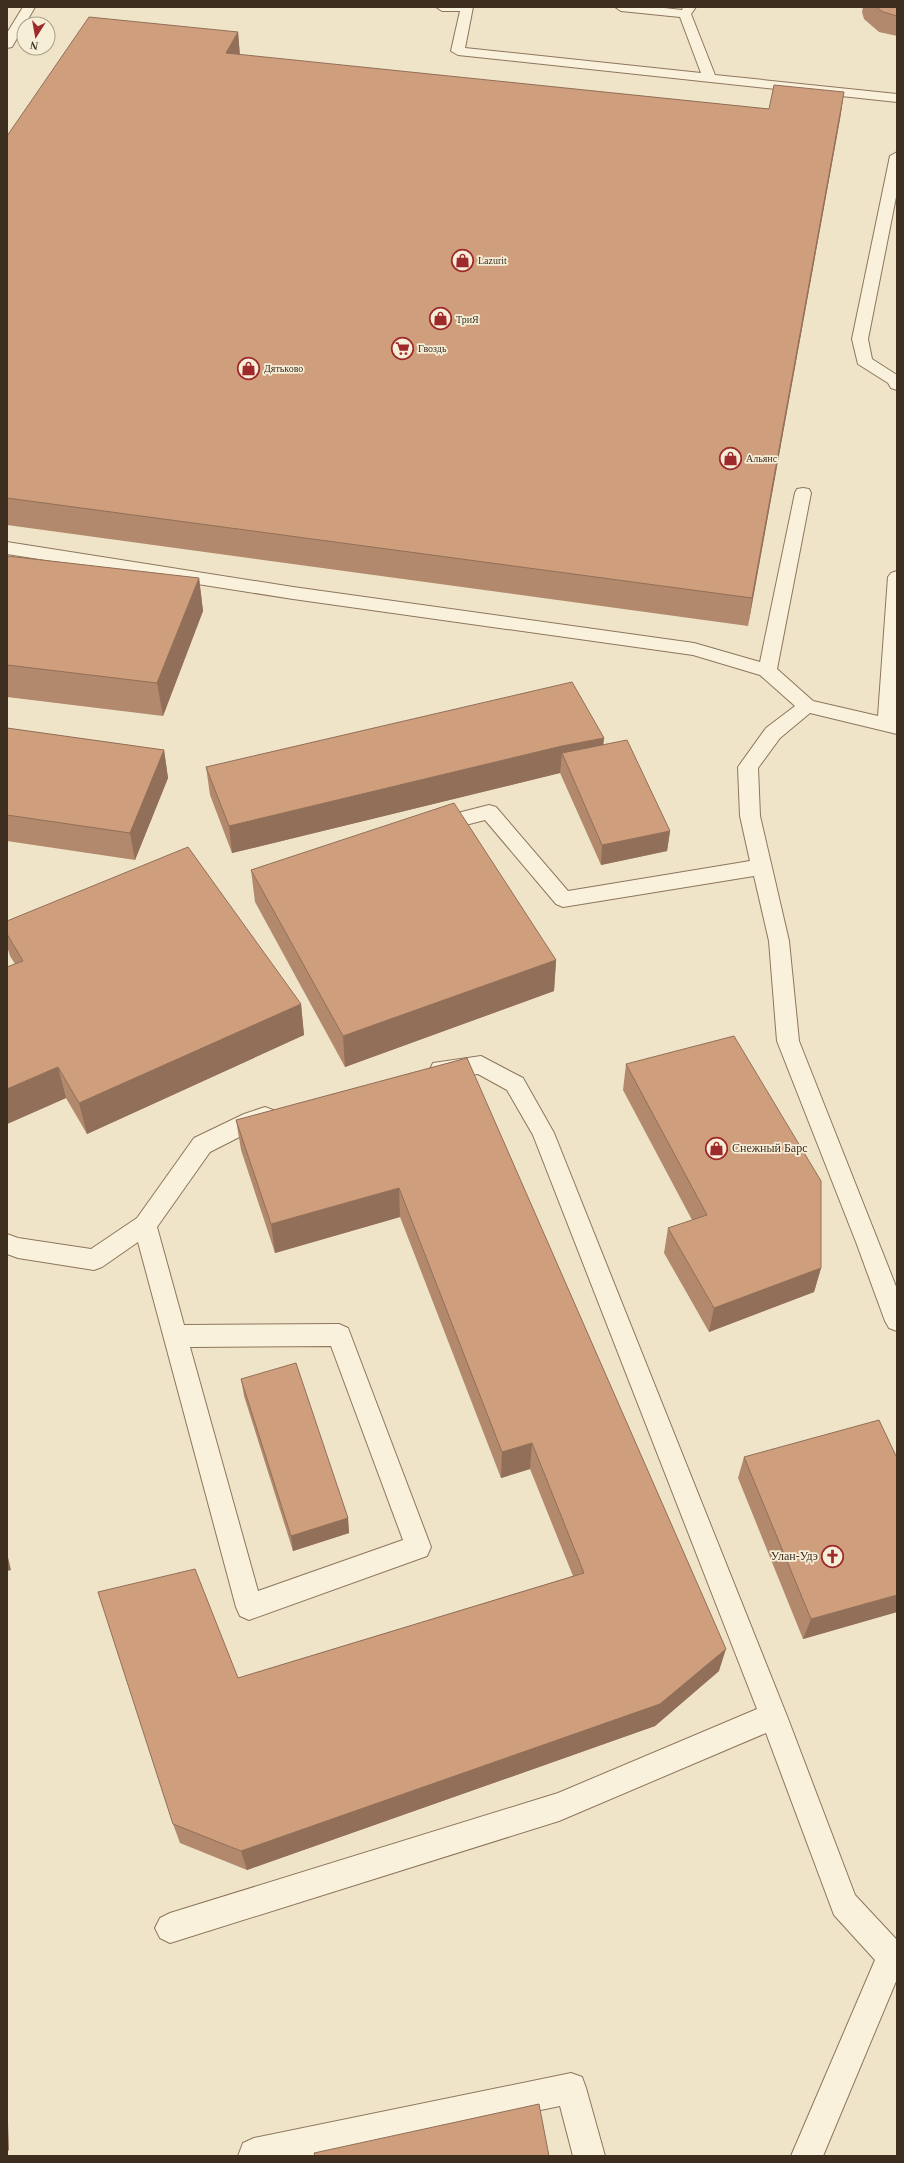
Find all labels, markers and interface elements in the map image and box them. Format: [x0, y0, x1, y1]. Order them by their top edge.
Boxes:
north arrow [16, 16, 56, 56]
text: N [29, 39, 39, 52]
shop icon: Lazurit [450, 247, 476, 273]
place label: Lazurit [478, 255, 507, 266]
shop icon: ТриЯ [428, 306, 454, 332]
place label: ТриЯ [456, 314, 479, 325]
supermarket icon: Гвоздь [390, 335, 416, 361]
place label: Гвоздь [418, 343, 447, 354]
shop icon: Дятьково [235, 355, 261, 381]
place label: Дятьково [264, 363, 303, 374]
shop icon: Альянс [718, 445, 744, 471]
place label: Альянс [746, 453, 778, 464]
shop icon: Снежный Барс [704, 1135, 730, 1161]
place label: Снежный Барс [732, 1141, 808, 1155]
church icon: Улан-Удэ [820, 1543, 846, 1569]
place label: Улан-Удэ [771, 1549, 818, 1563]

